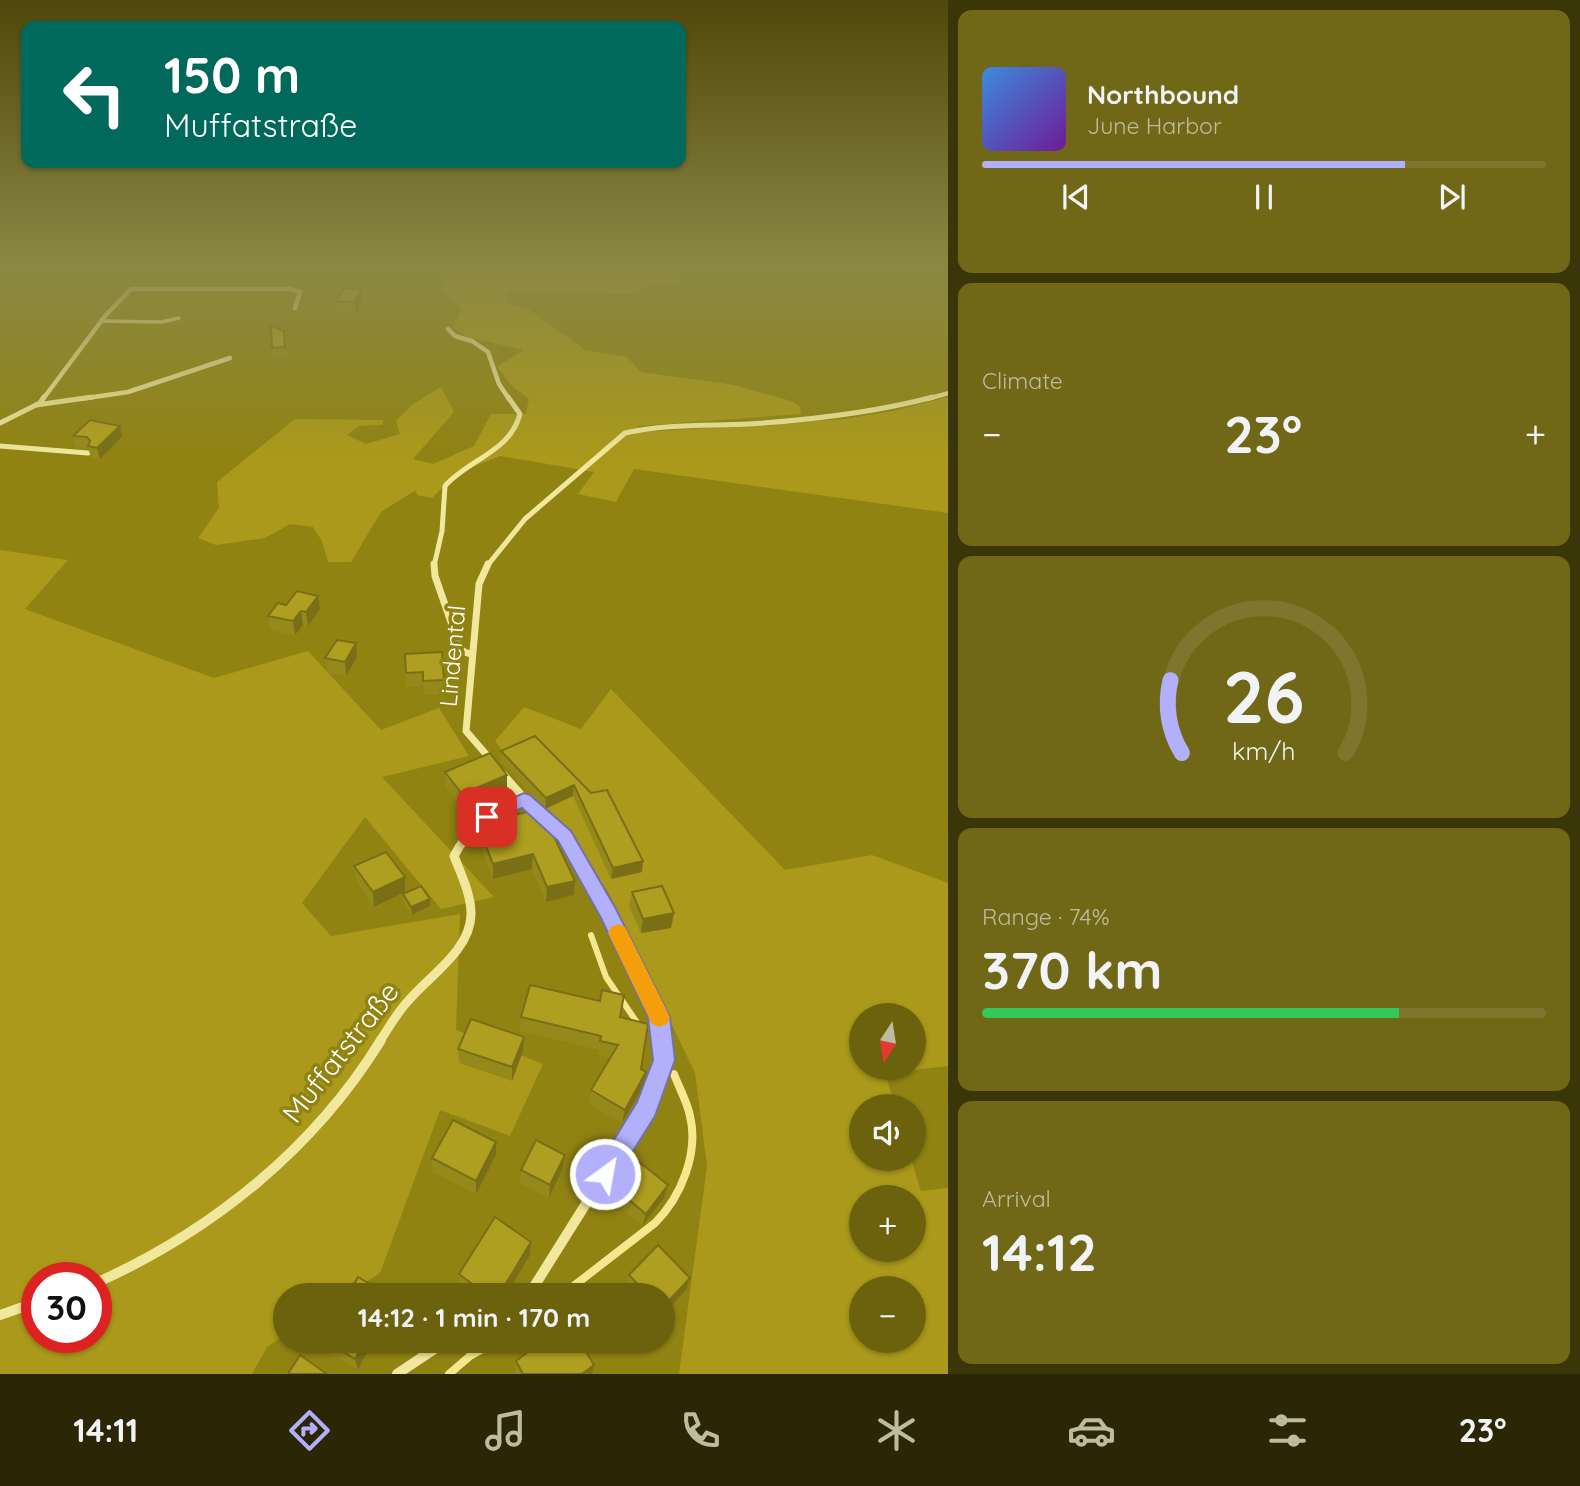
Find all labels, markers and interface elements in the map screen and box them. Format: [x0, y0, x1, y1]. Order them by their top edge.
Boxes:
text: 150 m [164, 44, 300, 105]
icon: left [49, 49, 140, 140]
text: Northbound [1087, 78, 1239, 111]
text: Muffatstraße [164, 105, 357, 145]
text: June Harbor [1087, 111, 1222, 140]
icon: previous [1057, 178, 1095, 216]
icon: pause [1245, 178, 1283, 216]
icon: next [1433, 178, 1471, 216]
text: Climate [982, 366, 1063, 395]
text: 23° [1224, 401, 1302, 466]
text: − [982, 410, 1002, 458]
text: + [1525, 410, 1546, 458]
street label: Lindental [433, 604, 471, 708]
text: 26 [1223, 650, 1305, 741]
text: km/h [1232, 735, 1296, 766]
pin [457, 787, 517, 847]
icon: arrive [468, 798, 506, 836]
text: Range · 74% [982, 902, 1110, 931]
text: 370 km [982, 937, 1163, 1002]
street label: Muffatstraße [274, 975, 406, 1129]
north arrow [849, 1003, 926, 1080]
map controls [849, 1003, 926, 1353]
button: sound [849, 1094, 926, 1171]
position arrow [568, 1137, 642, 1211]
text: Arrival [982, 1184, 1051, 1213]
button: + [849, 1185, 926, 1262]
text: 14:12 [982, 1219, 1097, 1284]
speed limit sign: 30 [21, 1262, 112, 1353]
button: − [849, 1276, 926, 1353]
text: 14:12 · 1 min · 170 m [358, 1301, 590, 1334]
icon: directions [285, 1406, 334, 1455]
icon: music [481, 1406, 530, 1455]
icon: phone [676, 1406, 725, 1455]
icon: climate [872, 1406, 921, 1455]
icon: car [1067, 1406, 1116, 1455]
icon: filters [1263, 1406, 1312, 1455]
text: 14:11 [73, 1410, 138, 1450]
text: 23° [1459, 1410, 1507, 1450]

